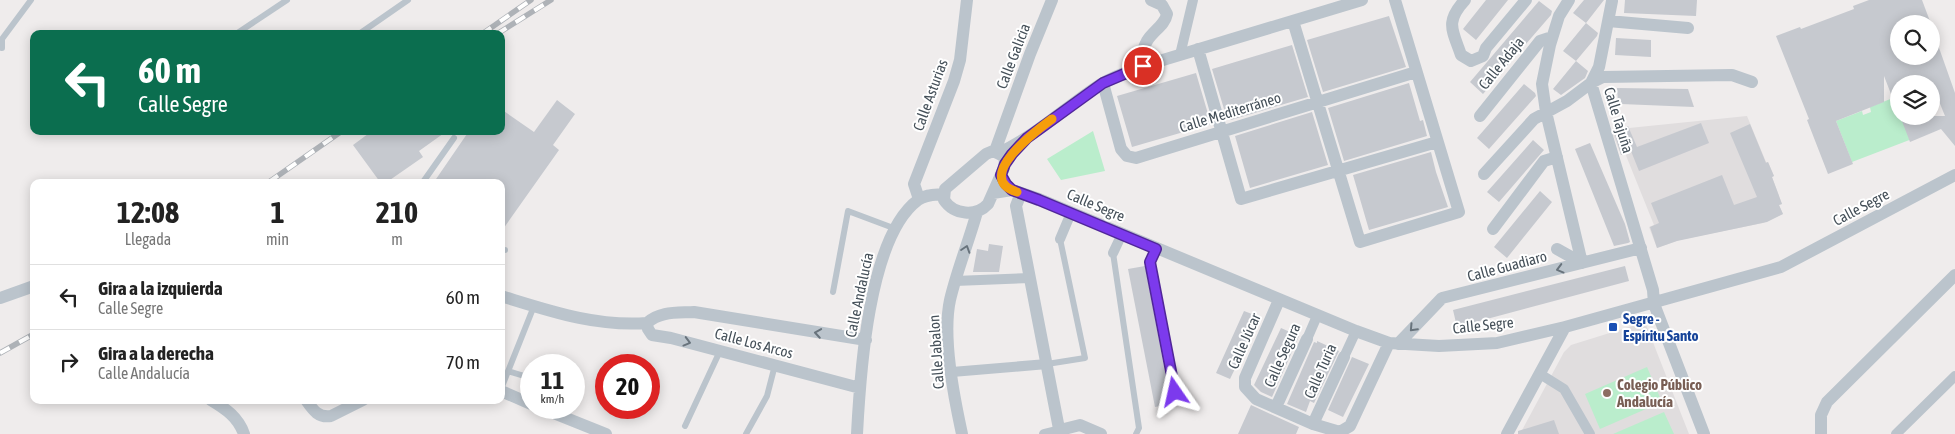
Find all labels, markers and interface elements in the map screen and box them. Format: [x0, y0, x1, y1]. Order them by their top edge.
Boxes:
map controls [1890, 15, 1940, 125]
button: search [1890, 15, 1940, 65]
street label: Calle Galicia [993, 21, 1033, 91]
street label: Calle Adaja [1475, 33, 1527, 93]
pin [1122, 45, 1164, 87]
icon: left [55, 50, 120, 115]
text: 60 m [138, 50, 201, 90]
icon: arrive [1129, 52, 1157, 80]
street label: Calle Asturias [909, 57, 951, 133]
button: layers [1890, 75, 1940, 125]
street label: Calle Tajuña [1601, 85, 1637, 155]
street label: Calle Mediterráneo [1177, 88, 1283, 136]
text: Calle Segre [138, 91, 228, 117]
street label: Calle Segre [1065, 185, 1128, 225]
street label: Calle Segre [1830, 185, 1892, 229]
text: 12:08 [117, 195, 179, 229]
text: 1 [270, 195, 285, 229]
text: 210 [376, 195, 418, 229]
text: Llegada [125, 230, 171, 248]
text: min [266, 230, 289, 248]
text: m [391, 230, 403, 248]
one-way arrow [960, 245, 970, 254]
street label: Calle Guadiaro [1465, 247, 1549, 285]
street label: Calle Andalucía [842, 251, 876, 339]
one-way arrow [1556, 264, 1564, 274]
text: Gira a la izquierda [98, 277, 223, 299]
icon: left [55, 283, 83, 311]
text: 60 m [446, 286, 480, 308]
text: Calle Segre [98, 299, 163, 317]
street label: Calle Júcar [1224, 310, 1264, 372]
place label: Segre - Espíritu Santo [1623, 310, 1699, 344]
street label: Calle Segre [1452, 313, 1515, 337]
street label: Calle Jabalon [925, 314, 947, 390]
street label: Calle Segura [1260, 320, 1304, 390]
marker: Segre - Espíritu Santo [1607, 321, 1619, 333]
one-way arrow [1410, 322, 1419, 331]
street label: Calle Los Arcos [713, 324, 795, 362]
one-way arrow [813, 328, 822, 338]
one-way arrow [682, 337, 690, 347]
street label: Calle Turia [1300, 341, 1340, 401]
text: Gira a la derecha [98, 342, 214, 364]
icon: right [55, 348, 83, 376]
text: 70 m [446, 351, 480, 373]
speed limit sign: 20 [595, 354, 660, 419]
text: Calle Andalucía [98, 364, 190, 382]
position arrow [1148, 365, 1200, 417]
text: 11 [541, 366, 564, 394]
place label: Colegio Público Andalucía [1616, 376, 1702, 410]
marker: Colegio Público Andalucía [1601, 387, 1613, 399]
text: km/h [541, 392, 564, 406]

